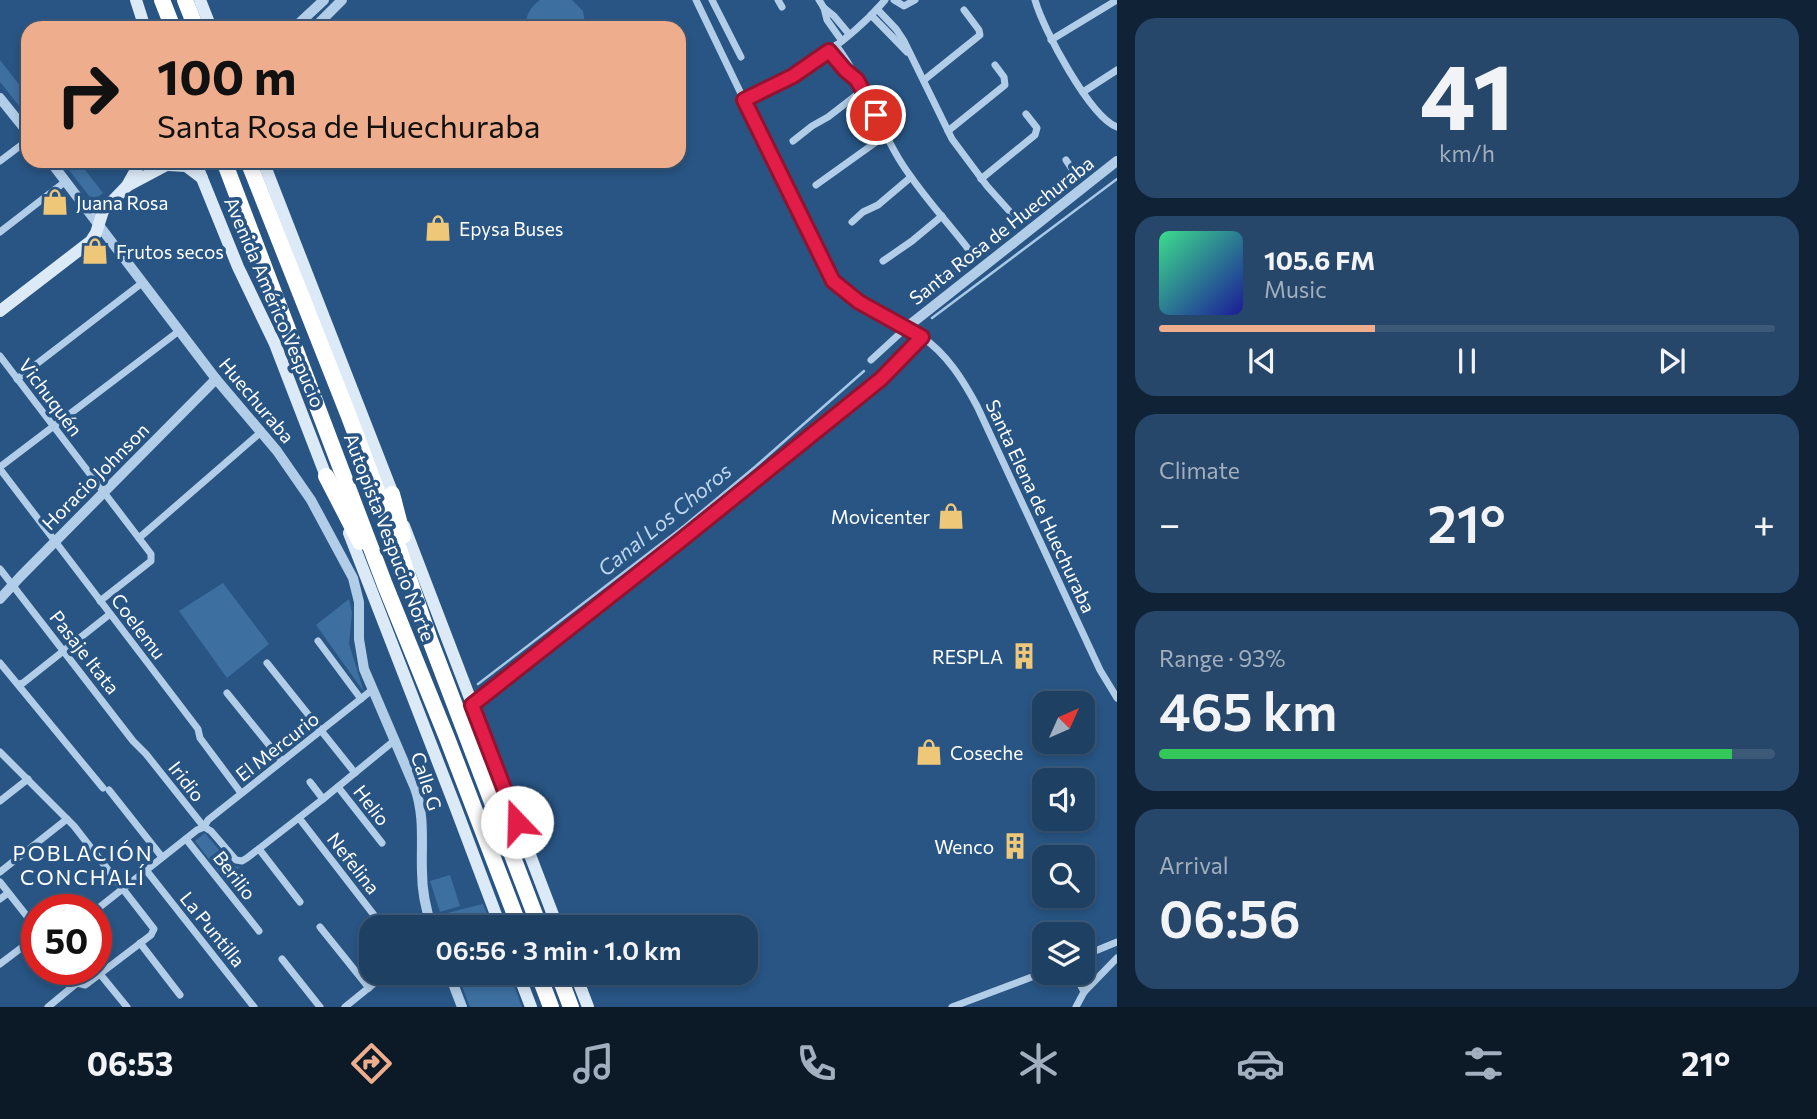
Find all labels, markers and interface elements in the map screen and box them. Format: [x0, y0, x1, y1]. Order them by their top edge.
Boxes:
text: 41 [1420, 37, 1514, 149]
text: 100 m [157, 45, 296, 105]
icon: right [42, 49, 133, 140]
pin [846, 85, 906, 145]
icon: arrive [857, 96, 895, 134]
text: Santa Rosa de Huechuraba [157, 105, 541, 145]
text: km/h [1439, 139, 1495, 167]
street label: Santa Rosa de Huechuraba [904, 151, 1098, 309]
shop icon: Juana Rosa [40, 187, 70, 217]
place label: Juana Rosa [76, 191, 168, 214]
street label: Avenida Américo Vespucio [220, 193, 330, 411]
shop icon: Epysa Buses [423, 213, 453, 243]
place label: Epysa Buses [459, 217, 563, 240]
shop icon: Frutos secos [80, 236, 110, 266]
place label: Frutos secos [116, 240, 224, 263]
text: 105.6 FM [1264, 244, 1375, 275]
text: Music [1264, 275, 1327, 303]
icon: previous [1243, 342, 1281, 380]
icon: pause [1448, 342, 1486, 380]
icon: next [1653, 342, 1691, 380]
street label: Huechuraba [215, 353, 299, 447]
street label: Vichuquén [14, 354, 88, 440]
street label: Santa Elena de Huechuraba [981, 396, 1101, 616]
street label: Horacio Johnson [37, 418, 153, 534]
street label: Autopista Vespucio Norte [340, 430, 440, 644]
text: Climate [1159, 456, 1240, 484]
water label: Canal Los Choros [592, 458, 736, 580]
text: 21° [1427, 490, 1506, 554]
text: − [1159, 499, 1181, 546]
text: + [1753, 499, 1775, 546]
shop icon: Movicenter [936, 501, 966, 531]
place label: Movicenter [831, 505, 930, 528]
street label: Coelemu [107, 589, 171, 663]
street label: Pasaje Itata [45, 606, 125, 698]
building icon: RESPLA [1009, 641, 1039, 671]
text: Range · 93% [1159, 644, 1285, 672]
place label: RESPLA [932, 645, 1003, 668]
text: 465 km [1159, 678, 1337, 742]
north arrow [1032, 691, 1096, 754]
map controls [1032, 691, 1095, 985]
street label: El Mercurio [231, 706, 323, 786]
shop icon: Coseche [914, 737, 944, 767]
place label: Coseche [950, 741, 1023, 764]
street label: Calle G [407, 749, 447, 813]
street label: Iridio [164, 756, 210, 806]
button: sound [1032, 768, 1095, 831]
street label: Helio [349, 780, 395, 830]
position arrow [480, 785, 554, 859]
street label: Nefelina [323, 828, 385, 898]
building icon: Wenco [1000, 831, 1030, 861]
place label: Wenco [934, 835, 994, 858]
district label: POBLACIÓN CONCHALÍ [12, 840, 154, 889]
button: search [1032, 845, 1095, 908]
street label: Berilio [209, 846, 261, 904]
text: Arrival [1159, 851, 1229, 879]
text: 06:56 [1159, 885, 1301, 949]
street label: La Puntilla [176, 887, 250, 971]
speed limit sign: 50 [21, 894, 112, 985]
button: layers [1032, 922, 1095, 985]
text: 06:56 · 3 min · 1.0 km [436, 934, 681, 965]
icon: directions [347, 1039, 396, 1088]
icon: music [569, 1039, 618, 1088]
icon: phone [792, 1039, 841, 1088]
icon: climate [1014, 1039, 1063, 1088]
icon: car [1236, 1039, 1285, 1088]
icon: filters [1459, 1039, 1508, 1088]
text: 06:53 [87, 1043, 173, 1083]
text: 21° [1681, 1043, 1730, 1083]

